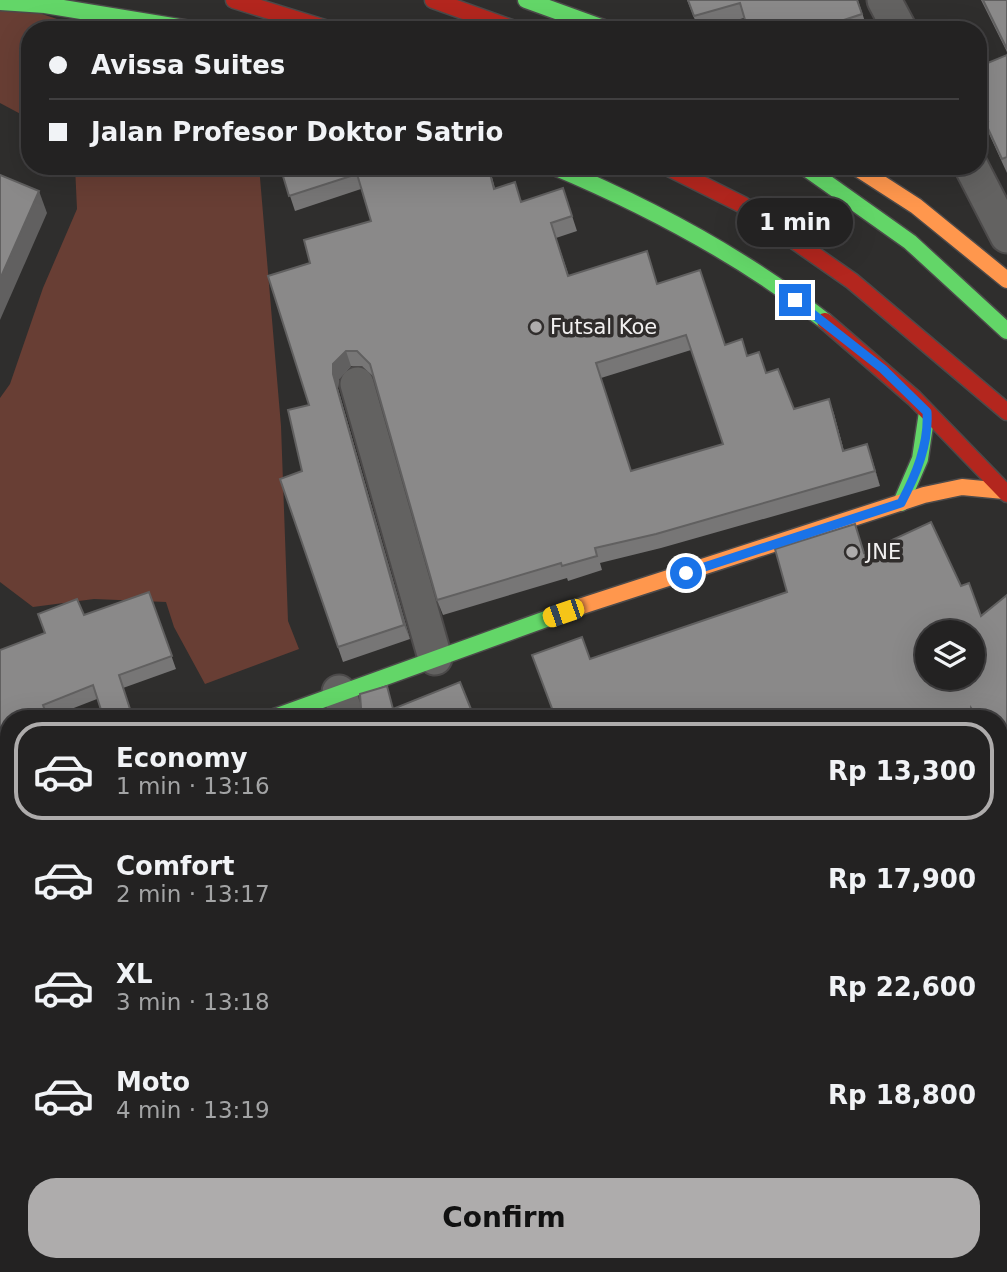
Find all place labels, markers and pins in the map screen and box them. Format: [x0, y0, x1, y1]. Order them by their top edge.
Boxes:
place label: Futsal Koe [550, 315, 657, 339]
marker: Futsal Koe [528, 319, 544, 335]
place label: JNE [864, 540, 901, 564]
marker: JNE [844, 544, 860, 560]

